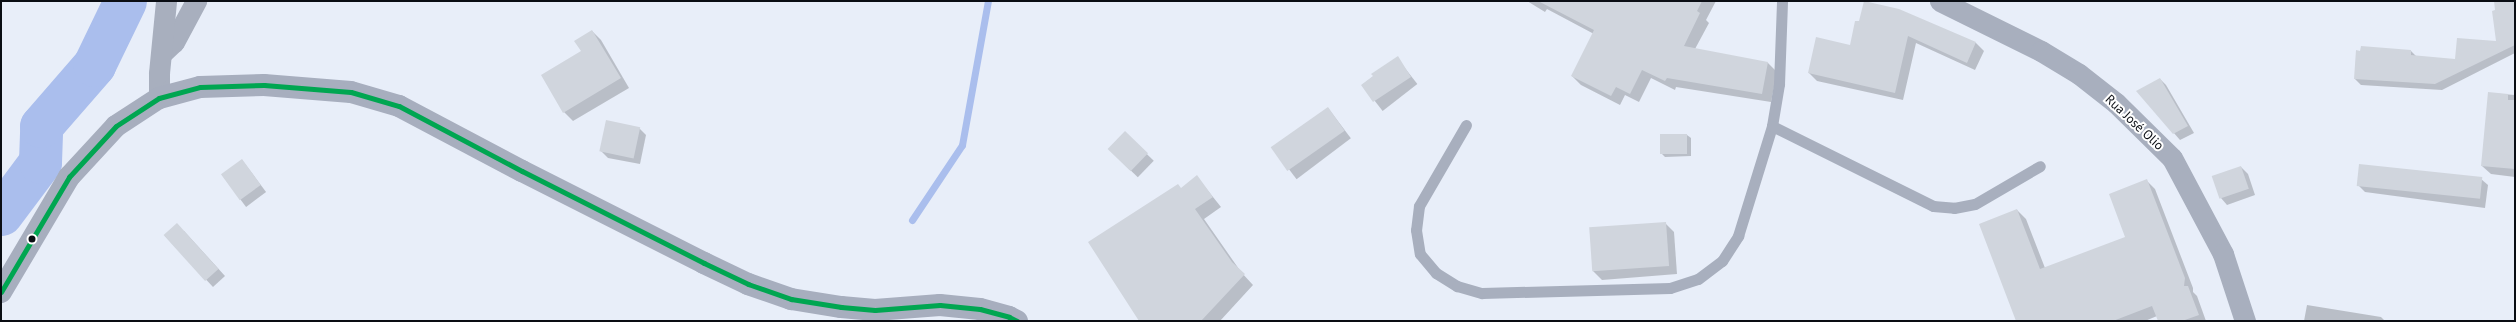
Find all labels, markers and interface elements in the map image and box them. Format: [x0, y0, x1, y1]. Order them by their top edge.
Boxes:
street label: Rua José Olio [2102, 92, 2166, 154]
unlabelled marker [27, 234, 37, 244]

